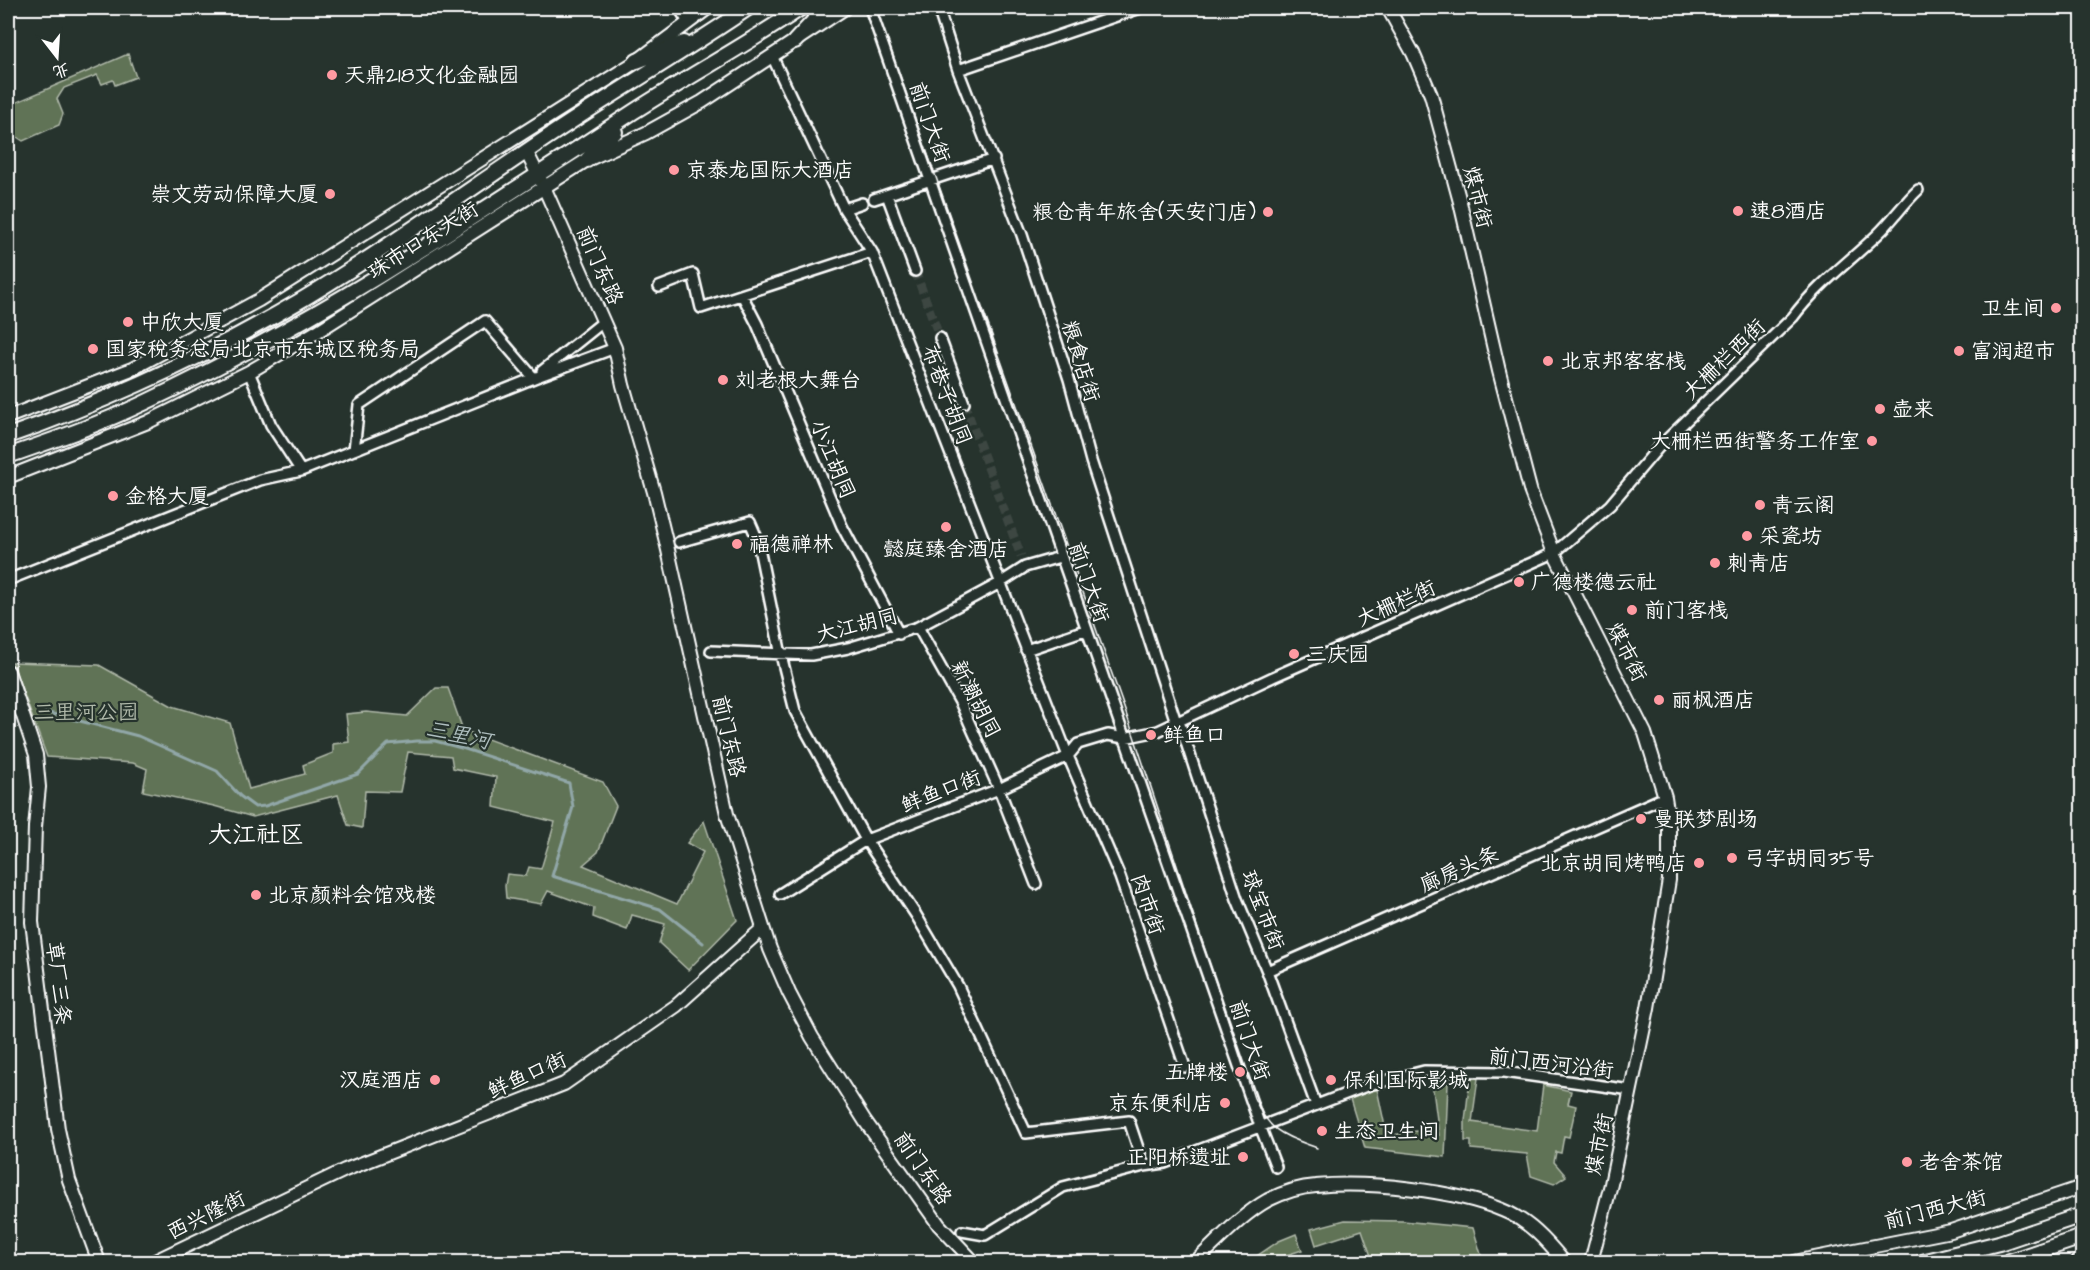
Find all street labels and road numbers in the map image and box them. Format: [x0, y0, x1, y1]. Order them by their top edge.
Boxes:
street label: 前门大街 [902, 78, 957, 167]
street label: 煤市街 [1456, 163, 1499, 231]
street label: 珠市口东大街 [362, 195, 484, 286]
street label: 前门东路 [569, 221, 630, 309]
street label: 大栅栏西街 [1677, 312, 1772, 406]
street label: 粮食店街 [1054, 317, 1107, 406]
street label: 布巷子胡同 [914, 341, 979, 449]
street label: 小江胡同 [803, 415, 862, 504]
street label: 前门大街 [1061, 538, 1116, 627]
street label: 大栅栏街 [1352, 573, 1440, 634]
street label: 大江胡同 [813, 601, 901, 650]
street label: 煤市街 [1599, 618, 1654, 687]
street label: 新潮胡同 [944, 655, 1008, 743]
street label: 前门东路 [705, 692, 752, 780]
street label: 鲜鱼口街 [897, 763, 986, 820]
street label: 廊房头条 [1415, 839, 1503, 900]
street label: 球宝市街 [1234, 866, 1291, 955]
street label: 肉市街 [1124, 870, 1171, 939]
street label: 草厂三条 [39, 940, 78, 1027]
street label: 前门大街 [1222, 996, 1277, 1085]
street label: 前门西河沿街 [1487, 1041, 1615, 1086]
street label: 鲜鱼口街 [483, 1045, 571, 1106]
street label: 煤市街 [1579, 1110, 1620, 1178]
street label: 前门东路 [887, 1126, 959, 1211]
street label: 前门西大街 [1881, 1183, 1990, 1236]
street label: 西兴隆街 [162, 1184, 250, 1247]

